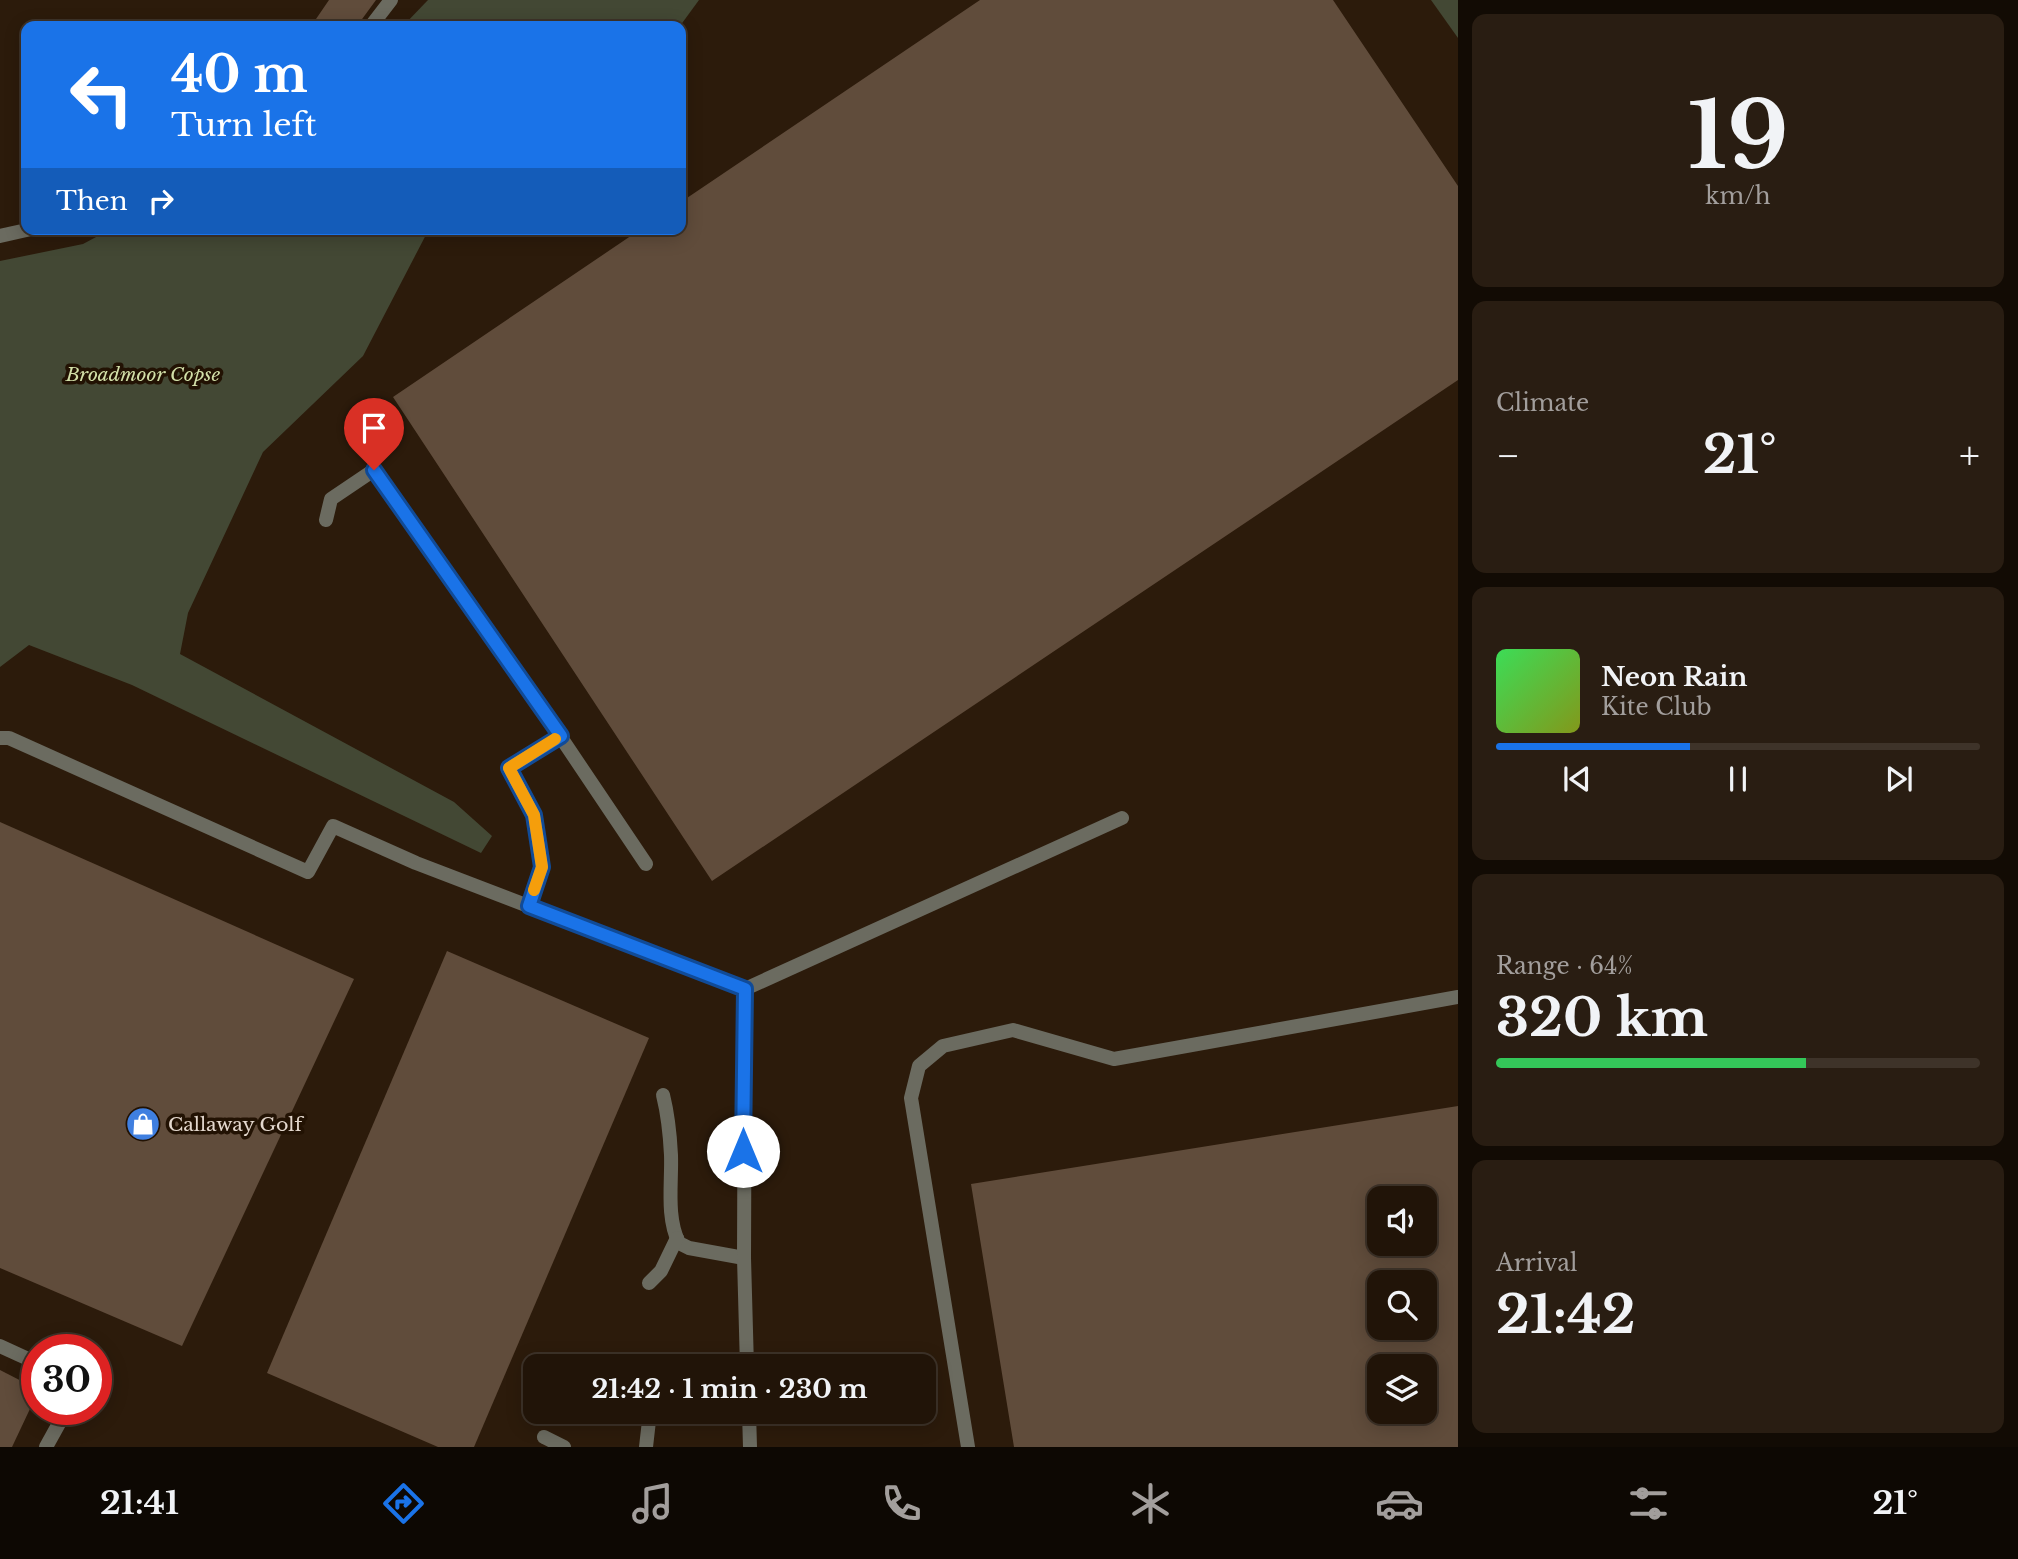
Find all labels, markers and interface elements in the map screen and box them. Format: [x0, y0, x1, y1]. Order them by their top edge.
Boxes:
text: 40 m [171, 44, 308, 105]
icon: left [56, 49, 147, 140]
text: 19 [1687, 80, 1789, 193]
text: Turn left [171, 105, 317, 145]
icon: right [142, 182, 180, 220]
text: km/h [1705, 182, 1771, 210]
text: Then [56, 185, 128, 217]
park label: Broadmoor Copse [65, 363, 221, 386]
text: Climate [1496, 389, 1589, 417]
pin [344, 398, 404, 470]
icon: arrive [355, 409, 393, 447]
text: 21° [1703, 423, 1777, 487]
text: − [1496, 432, 1520, 479]
text: + [1959, 432, 1980, 479]
text: Neon Rain [1601, 661, 1747, 693]
text: Kite Club [1601, 693, 1712, 721]
icon: previous [1558, 760, 1596, 798]
icon: pause [1719, 760, 1757, 798]
icon: next [1880, 760, 1918, 798]
text: Range · 64% [1496, 952, 1633, 980]
text: 320 km [1496, 986, 1708, 1050]
shop icon: Callaway Golf [124, 1105, 162, 1143]
place label: Callaway Golf [168, 1113, 305, 1136]
position arrow [706, 1114, 780, 1188]
map controls [1367, 1186, 1437, 1424]
button: sound [1367, 1186, 1437, 1256]
text: Arrival [1496, 1249, 1577, 1277]
button: search [1367, 1270, 1437, 1340]
text: 21:42 [1496, 1283, 1636, 1347]
speed limit sign: 30 [21, 1334, 112, 1425]
button: layers [1367, 1354, 1437, 1424]
text: 21:42 · 1 min · 230 m [591, 1373, 868, 1405]
icon: directions [379, 1479, 428, 1528]
icon: music [628, 1479, 677, 1528]
icon: phone [877, 1479, 926, 1528]
icon: climate [1126, 1479, 1175, 1528]
icon: car [1375, 1479, 1424, 1528]
icon: filters [1624, 1479, 1673, 1528]
text: 21:41 [100, 1483, 179, 1523]
text: 21° [1872, 1483, 1918, 1523]

